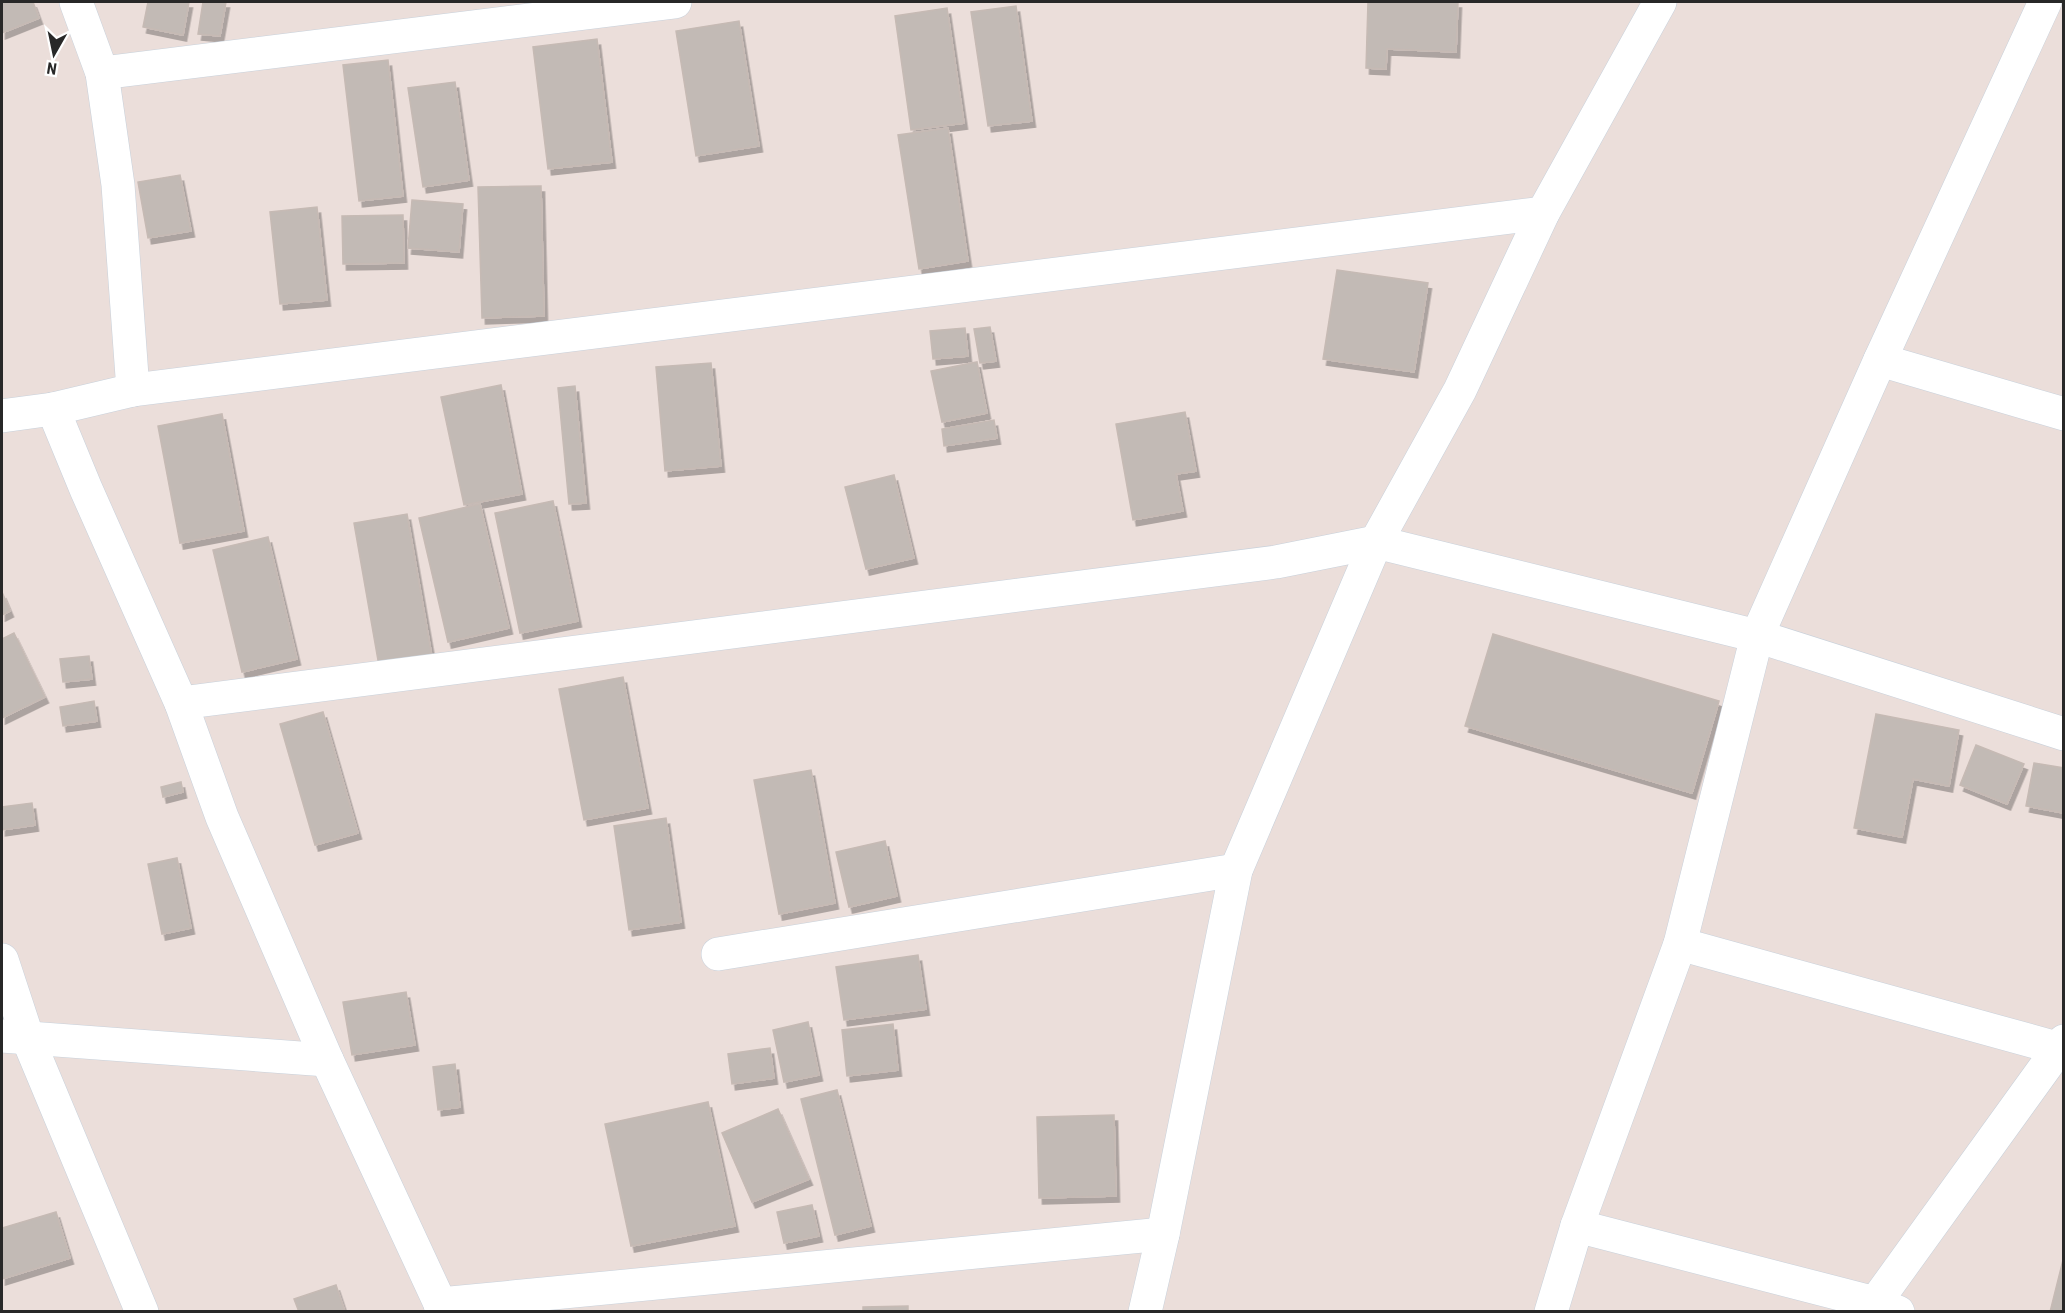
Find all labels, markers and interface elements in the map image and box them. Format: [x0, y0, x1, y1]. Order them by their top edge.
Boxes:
north arrow [24, 24, 84, 84]
text: N [45, 58, 58, 78]

